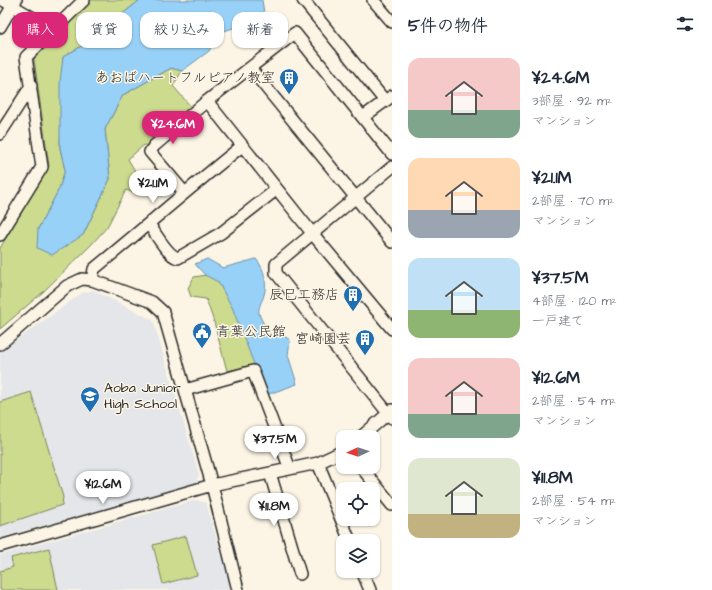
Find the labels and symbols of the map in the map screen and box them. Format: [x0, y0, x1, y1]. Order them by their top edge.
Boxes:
building icon: あおばハートフルピアノ教室 [278, 67, 300, 95]
place label: あおばハートフルピアノ教室 [95, 68, 275, 88]
pin: ¥24.6M [140, 111, 206, 145]
pin: ¥21.1M [120, 170, 186, 204]
building icon: 辰巳工務店 [342, 284, 364, 312]
place label: 辰巳工務店 [269, 285, 339, 305]
public building icon: 青葉公民館 [191, 321, 213, 349]
place label: 青葉公民館 [216, 322, 286, 342]
building icon: 宮崎園芸 [354, 328, 376, 356]
place label: 宮崎園芸 [295, 329, 351, 349]
place label: Aoba Junior High School [104, 378, 181, 414]
school or university icon: Aoba Junior High School [79, 385, 101, 413]
pin: ¥37.5M [242, 426, 308, 460]
north arrow [336, 430, 380, 474]
pin: ¥12.6M [70, 471, 136, 505]
pin: ¥11.8M [241, 493, 307, 527]

